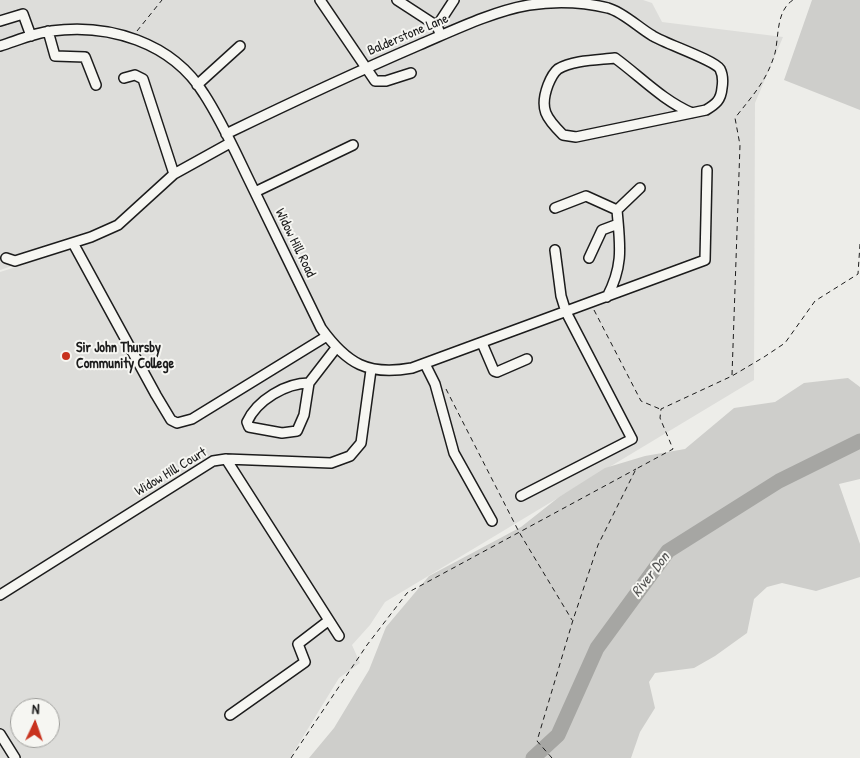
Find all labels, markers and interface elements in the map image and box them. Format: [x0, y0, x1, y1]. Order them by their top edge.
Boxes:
street label: Balderstone Lane [365, 10, 451, 60]
street label: Widow Hill Road [271, 206, 319, 280]
place label: Sir John Thursby Community College [76, 340, 174, 372]
marker: Sir John Thursby Community College [60, 350, 72, 362]
street label: Widow Hill Court [132, 444, 210, 500]
water label: River Don [628, 549, 674, 601]
north arrow [10, 698, 60, 748]
text: N [32, 699, 40, 718]

